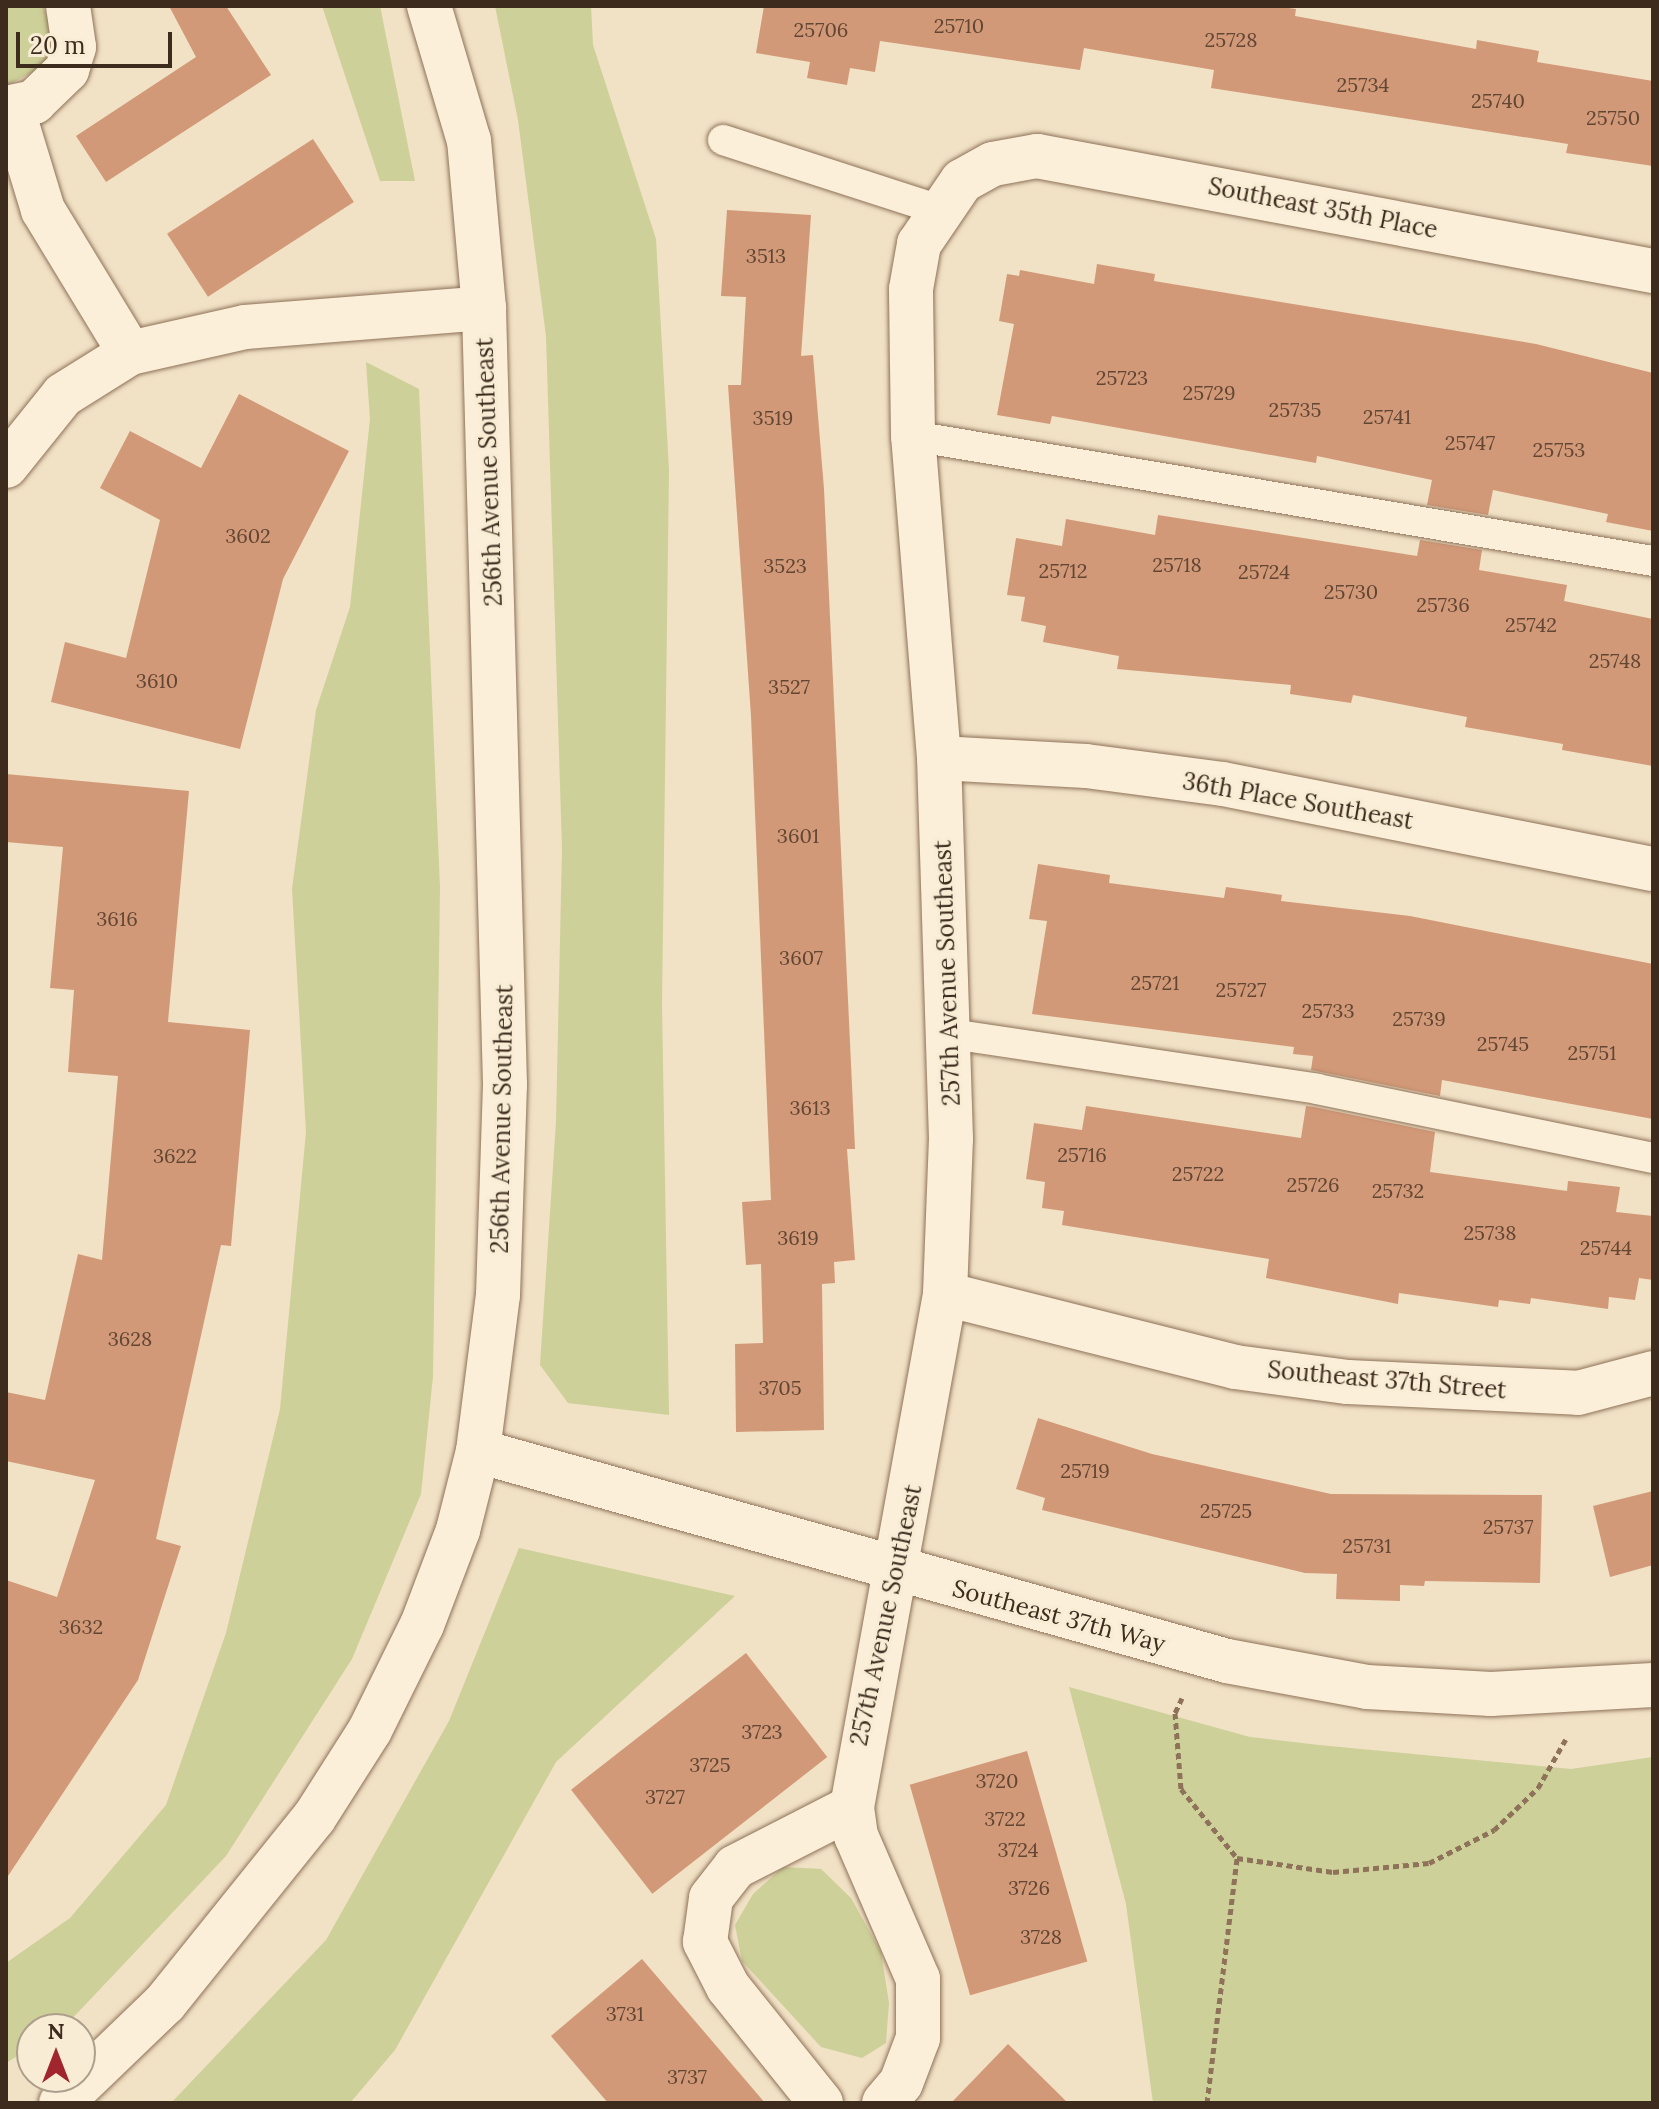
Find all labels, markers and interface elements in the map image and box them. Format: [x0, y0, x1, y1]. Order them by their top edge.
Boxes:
house number: 25710 [934, 13, 984, 37]
scale bar [20, 16, 176, 66]
house number: 25706 [794, 17, 848, 41]
house number: 25728 [1205, 27, 1257, 51]
text: 20 m [30, 30, 86, 61]
house number: 25734 [1337, 72, 1389, 96]
house number: 25740 [1471, 88, 1525, 112]
house number: 25750 [1586, 105, 1640, 129]
street label: Southeast 35th Place [1206, 172, 1440, 244]
house number: 3513 [746, 243, 786, 267]
street label: 256th Avenue Southeast [470, 337, 508, 607]
house number: 25723 [1096, 365, 1148, 389]
house number: 25729 [1182, 380, 1236, 404]
house number: 25735 [1269, 397, 1321, 421]
house number: 25741 [1363, 404, 1411, 428]
house number: 3519 [753, 405, 793, 429]
house number: 25747 [1445, 430, 1495, 454]
house number: 25753 [1533, 437, 1585, 461]
house number: 3602 [225, 523, 271, 547]
house number: 25718 [1152, 552, 1202, 576]
house number: 3523 [763, 553, 807, 577]
house number: 25712 [1039, 558, 1087, 582]
house number: 25724 [1238, 559, 1290, 583]
house number: 25730 [1324, 579, 1378, 603]
house number: 25736 [1416, 592, 1470, 616]
house number: 25742 [1505, 612, 1557, 636]
house number: 25748 [1589, 648, 1641, 672]
house number: 3610 [136, 668, 178, 692]
house number: 3527 [768, 674, 810, 698]
street label: 36th Place Southeast [1180, 767, 1416, 835]
house number: 3601 [777, 823, 819, 847]
street label: 257th Avenue Southeast [928, 839, 966, 1107]
house number: 3616 [96, 906, 138, 930]
house number: 3607 [779, 945, 823, 969]
house number: 25721 [1131, 970, 1179, 994]
house number: 25727 [1216, 977, 1266, 1001]
street label: 256th Avenue Southeast [485, 984, 519, 1254]
house number: 25733 [1301, 998, 1355, 1022]
house number: 25739 [1392, 1006, 1446, 1030]
house number: 25745 [1477, 1031, 1529, 1055]
house number: 25751 [1567, 1040, 1617, 1064]
house number: 3613 [789, 1095, 831, 1119]
house number: 25716 [1057, 1142, 1107, 1166]
house number: 3622 [153, 1143, 197, 1167]
house number: 25722 [1172, 1161, 1224, 1185]
house number: 25726 [1286, 1172, 1340, 1196]
house number: 25732 [1372, 1178, 1424, 1202]
house number: 25738 [1463, 1220, 1517, 1244]
house number: 3619 [777, 1225, 819, 1249]
house number: 25744 [1580, 1235, 1632, 1259]
house number: 3628 [108, 1326, 152, 1350]
street label: Southeast 37th Street [1266, 1355, 1508, 1405]
house number: 3705 [758, 1375, 802, 1399]
house number: 25719 [1060, 1458, 1110, 1482]
street label: 257th Avenue Southeast [844, 1482, 928, 1748]
house number: 25725 [1200, 1498, 1252, 1522]
house number: 25737 [1483, 1514, 1533, 1538]
house number: 25731 [1342, 1533, 1392, 1557]
street label: Southeast 37th Way [949, 1574, 1169, 1658]
house number: 3632 [59, 1614, 103, 1638]
house number: 3723 [741, 1719, 783, 1743]
house number: 3725 [689, 1752, 731, 1776]
house number: 3720 [975, 1768, 1019, 1792]
house number: 3727 [645, 1784, 685, 1808]
house number: 3722 [984, 1806, 1026, 1830]
house number: 3724 [997, 1837, 1039, 1861]
house number: 3726 [1008, 1875, 1050, 1899]
house number: 3728 [1020, 1924, 1062, 1948]
house number: 3731 [606, 2001, 644, 2025]
north arrow [16, 2013, 96, 2093]
text: N [47, 2017, 65, 2045]
house number: 3737 [667, 2064, 707, 2088]

